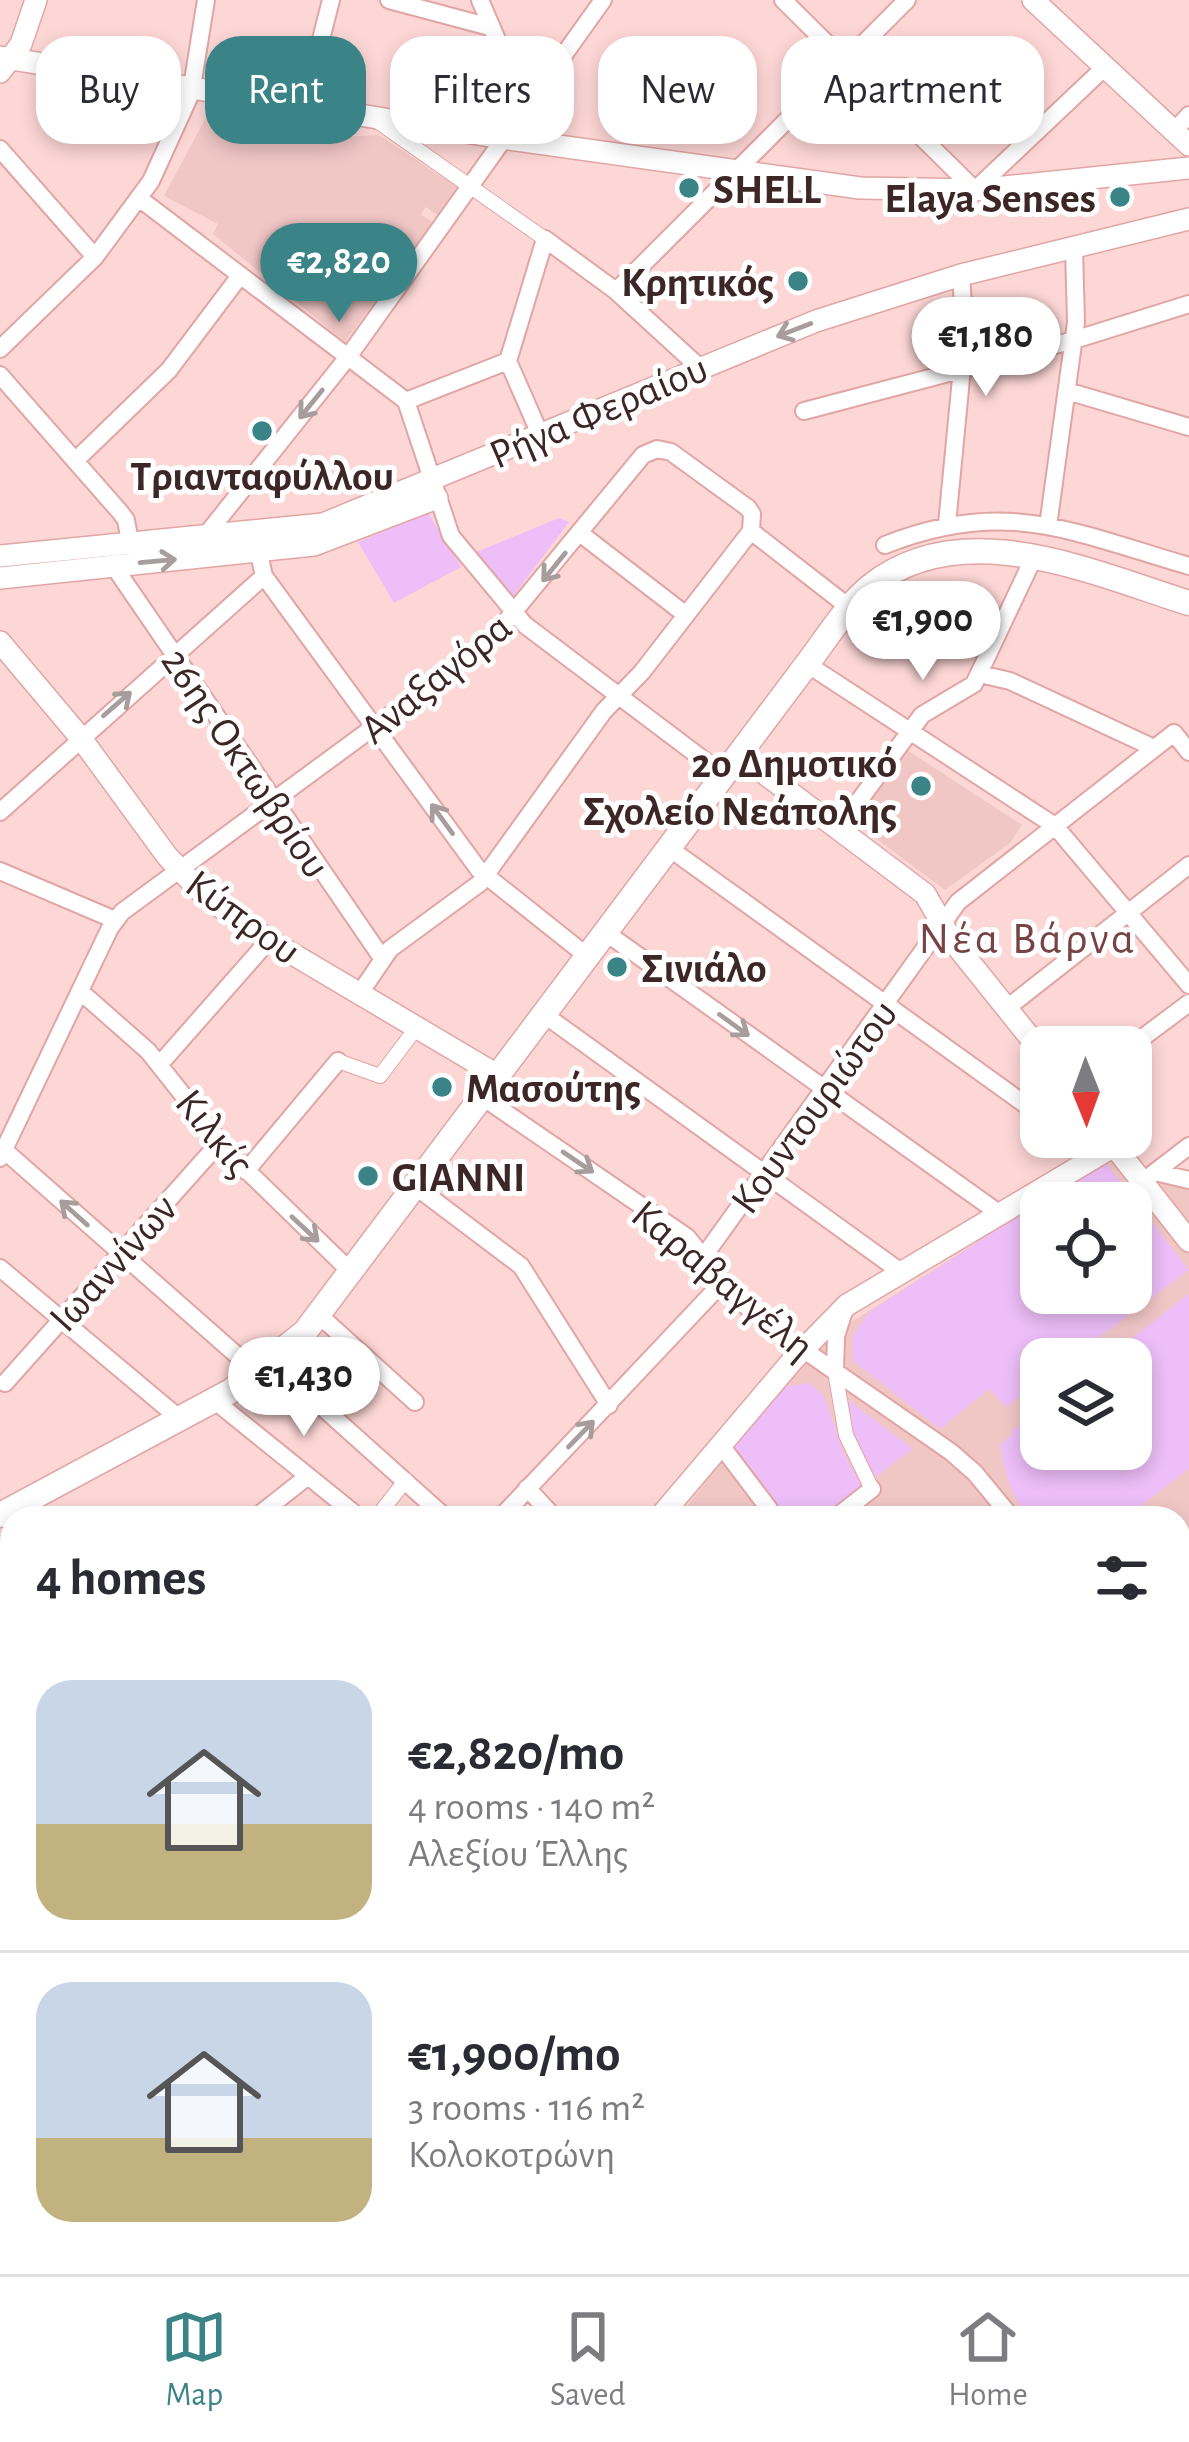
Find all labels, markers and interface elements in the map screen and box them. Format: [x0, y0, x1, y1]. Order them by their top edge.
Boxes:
chip: Buy [36, 36, 181, 144]
chip: Rent [205, 36, 366, 144]
chip: Filters [390, 36, 574, 144]
chip: New [598, 36, 757, 144]
chip: Apartment [781, 36, 1044, 144]
place label: SHELL [713, 169, 822, 211]
marker: SHELL [676, 175, 702, 201]
place label: Elaya Senses [884, 178, 1096, 220]
marker: Elaya Senses [1107, 184, 1133, 210]
pin: €2,820 [241, 223, 437, 325]
text: €2,820 [287, 242, 391, 281]
place label: Κρητικός [621, 262, 774, 304]
marker: Κρητικός [785, 268, 811, 294]
pin: €1,180 [888, 297, 1084, 399]
text: €1,180 [939, 316, 1033, 355]
one-way arrow [776, 321, 813, 343]
street label: Ρήγα Φεραίου [484, 347, 714, 477]
one-way arrow [298, 387, 325, 419]
marker: Τριανταφύλλου [249, 418, 275, 444]
place label: Τριανταφύλλου [130, 456, 394, 498]
one-way arrow [138, 549, 177, 572]
one-way arrow [540, 551, 568, 582]
pin: €1,900 [825, 581, 1021, 683]
text: €1,900 [873, 600, 973, 639]
street label: Αναξαγόρα [353, 605, 520, 752]
street label: 26ης Οκτωβρίου [153, 641, 337, 886]
one-way arrow [102, 691, 132, 718]
place label: 2ο Δημοτικό Σχολείο Νεάπολης [583, 743, 897, 833]
marker: 2ο Δημοτικό Σχολείο Νεάπολης [908, 773, 934, 799]
one-way arrow [430, 803, 455, 836]
street label: Κύπρου [178, 862, 308, 973]
district label: Νέα Βάρνα [918, 917, 1138, 962]
place label: Σινιάλο [641, 948, 767, 990]
marker: Σινιάλο [604, 954, 630, 980]
street label: Κουντουριώτου [724, 993, 906, 1221]
one-way arrow [717, 1011, 750, 1037]
north arrow [1020, 1026, 1152, 1158]
map controls [1020, 1026, 1152, 1470]
place label: Μασούτης [466, 1068, 641, 1110]
marker: Μασούτης [429, 1074, 455, 1100]
street label: Κιλκίς [167, 1082, 262, 1185]
one-way arrow [560, 1149, 594, 1174]
place label: GIANNI [392, 1157, 525, 1199]
marker: GIANNI [355, 1163, 381, 1189]
button: locate [1020, 1182, 1152, 1314]
street label: Ιωαννίνων [42, 1187, 185, 1340]
street label: Καραβαγγέλη [624, 1193, 822, 1368]
one-way arrow [60, 1200, 90, 1227]
one-way arrow [290, 1215, 320, 1242]
pin: €1,430 [206, 1337, 402, 1439]
button: layers [1020, 1338, 1152, 1470]
text: €1,430 [255, 1356, 353, 1395]
one-way arrow [566, 1420, 594, 1449]
icon: filters [1089, 1545, 1155, 1611]
text: 4 homes [36, 1553, 206, 1604]
icon: home [132, 1728, 276, 1872]
text: €2,820/mo [408, 1728, 624, 1779]
text: 4 rooms · 140 m² [408, 1788, 655, 1827]
text: Αλεξίου Έλλης [408, 1835, 628, 1874]
text: €1,900/mo [408, 2029, 620, 2080]
icon: home [132, 2030, 276, 2174]
text: 3 rooms · 116 m² [408, 2089, 645, 2128]
text: Κολοκοτρώνη [408, 2136, 615, 2175]
tab: Map [161, 2304, 227, 2416]
tab: Saved [550, 2304, 626, 2416]
tab: Home [948, 2304, 1028, 2416]

